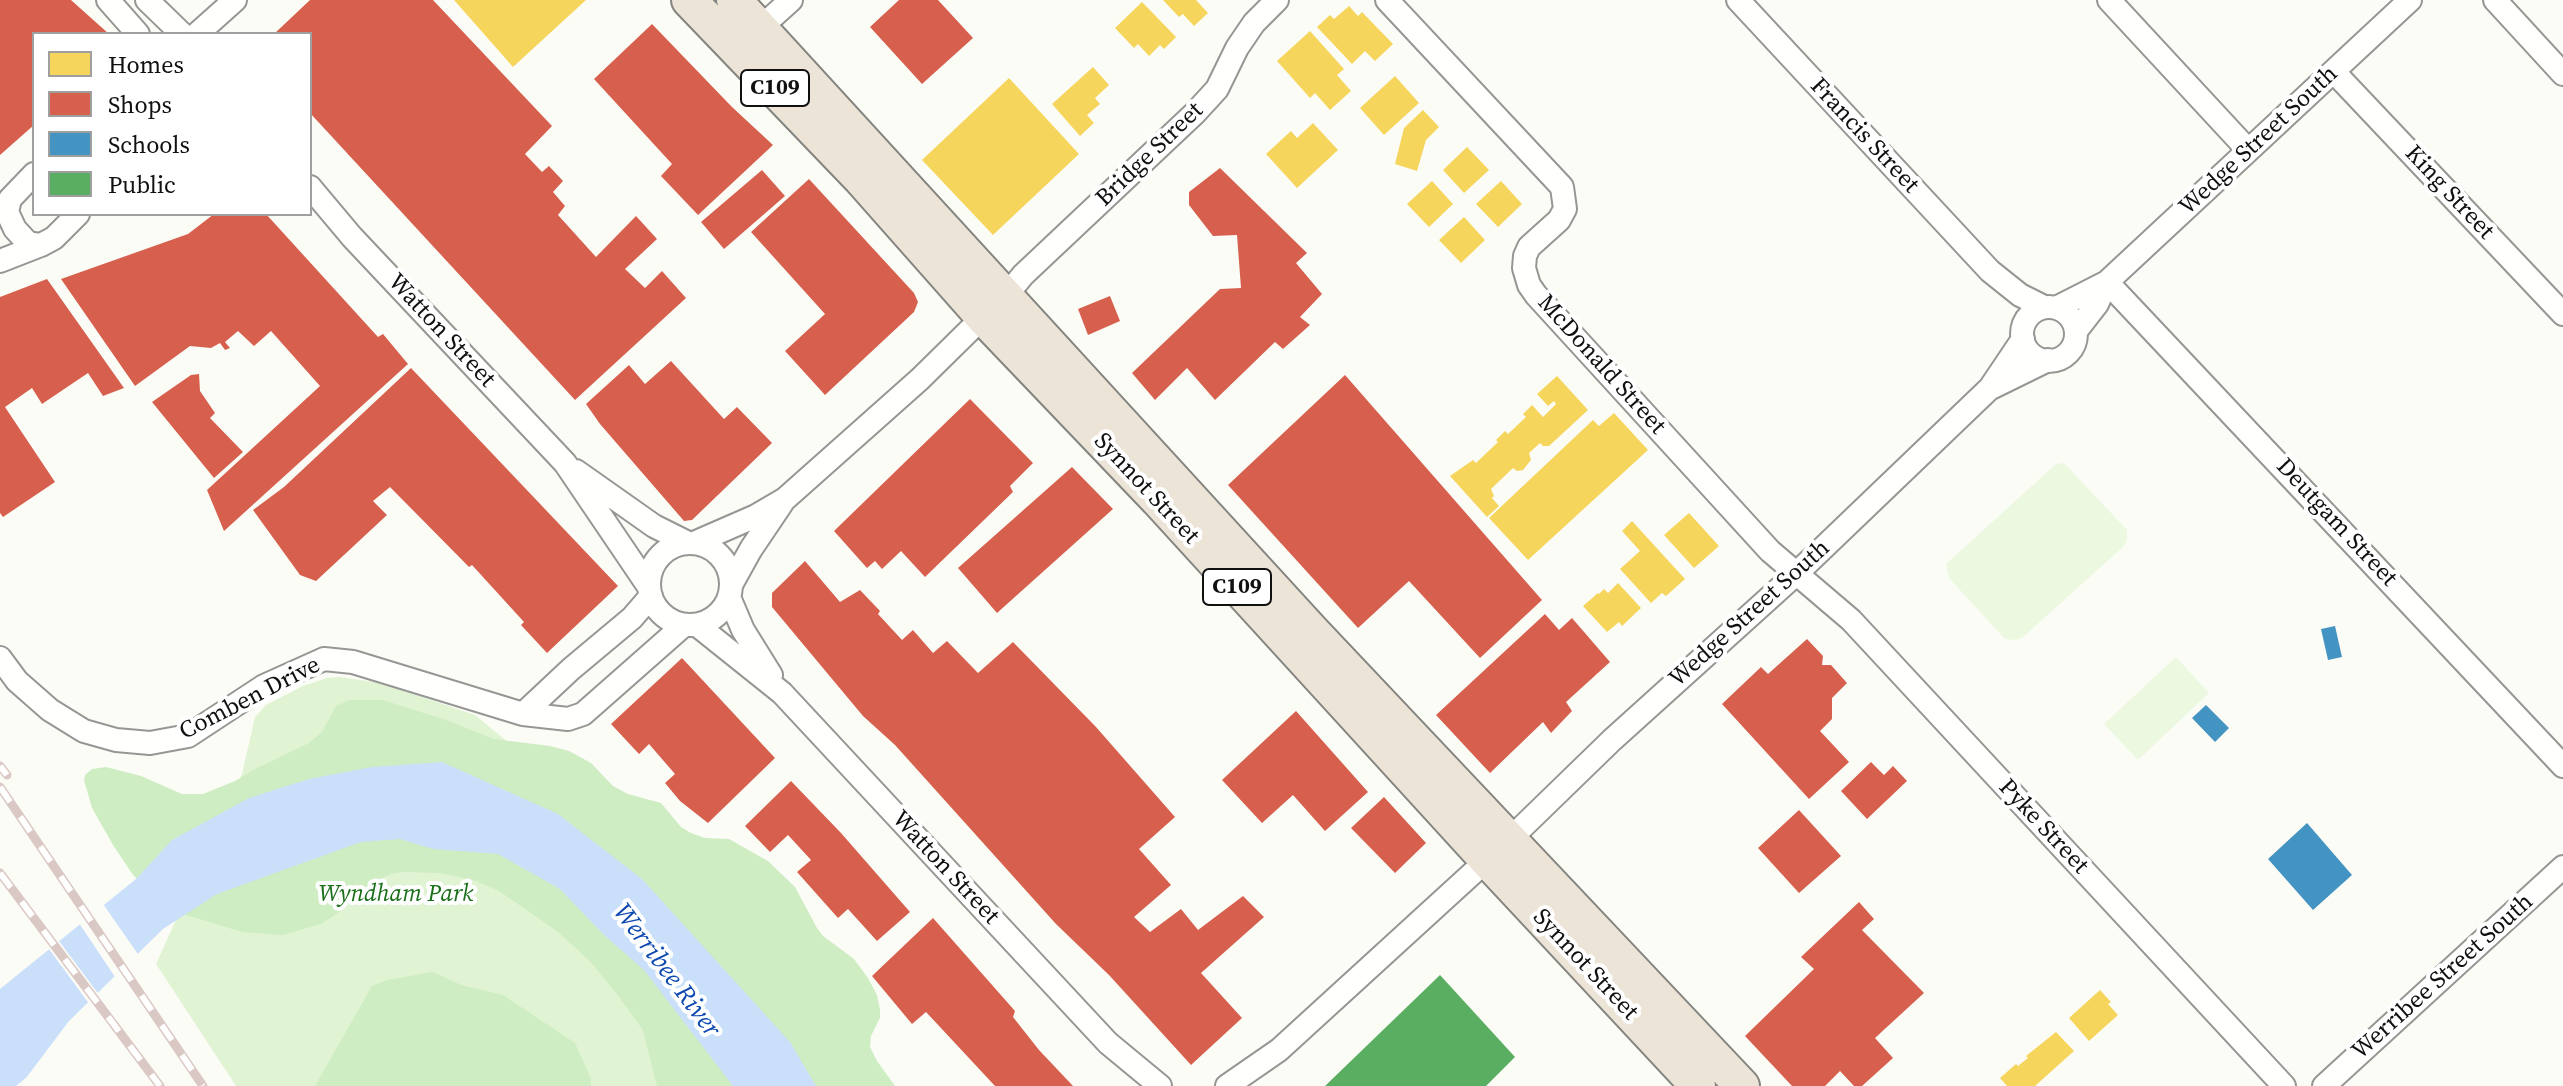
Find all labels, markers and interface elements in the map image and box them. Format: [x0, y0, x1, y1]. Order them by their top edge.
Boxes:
legend [32, 32, 312, 216]
text: Homes [108, 48, 184, 81]
street label: Wedge Street South [2174, 60, 2344, 222]
road number: C109 [741, 70, 809, 106]
street label: Francis Street [1803, 72, 1925, 200]
text: Shops [108, 88, 172, 121]
street label: Bridge Street [1090, 97, 1210, 213]
text: Schools [108, 128, 190, 161]
street label: King Street [2398, 140, 2500, 246]
text: Public [108, 168, 176, 201]
street label: Watton Street [381, 268, 501, 394]
street label: McDonald Street [1531, 289, 1671, 441]
street label: Synnot Street [1087, 427, 1205, 551]
street label: Deutgam Street [2269, 453, 2403, 593]
street label: Wedge Street South [1664, 534, 1836, 694]
road number: C109 [1203, 569, 1271, 605]
street label: Comben Drive [175, 651, 325, 747]
street label: Pyke Street [1992, 774, 2094, 880]
street label: Watton Street [885, 805, 1005, 931]
park label: Wyndham Park [319, 881, 473, 909]
street label: Werribee Street South [2346, 888, 2540, 1066]
water label: Werribee River [606, 898, 726, 1044]
street label: Synnot Street [1526, 903, 1644, 1027]

